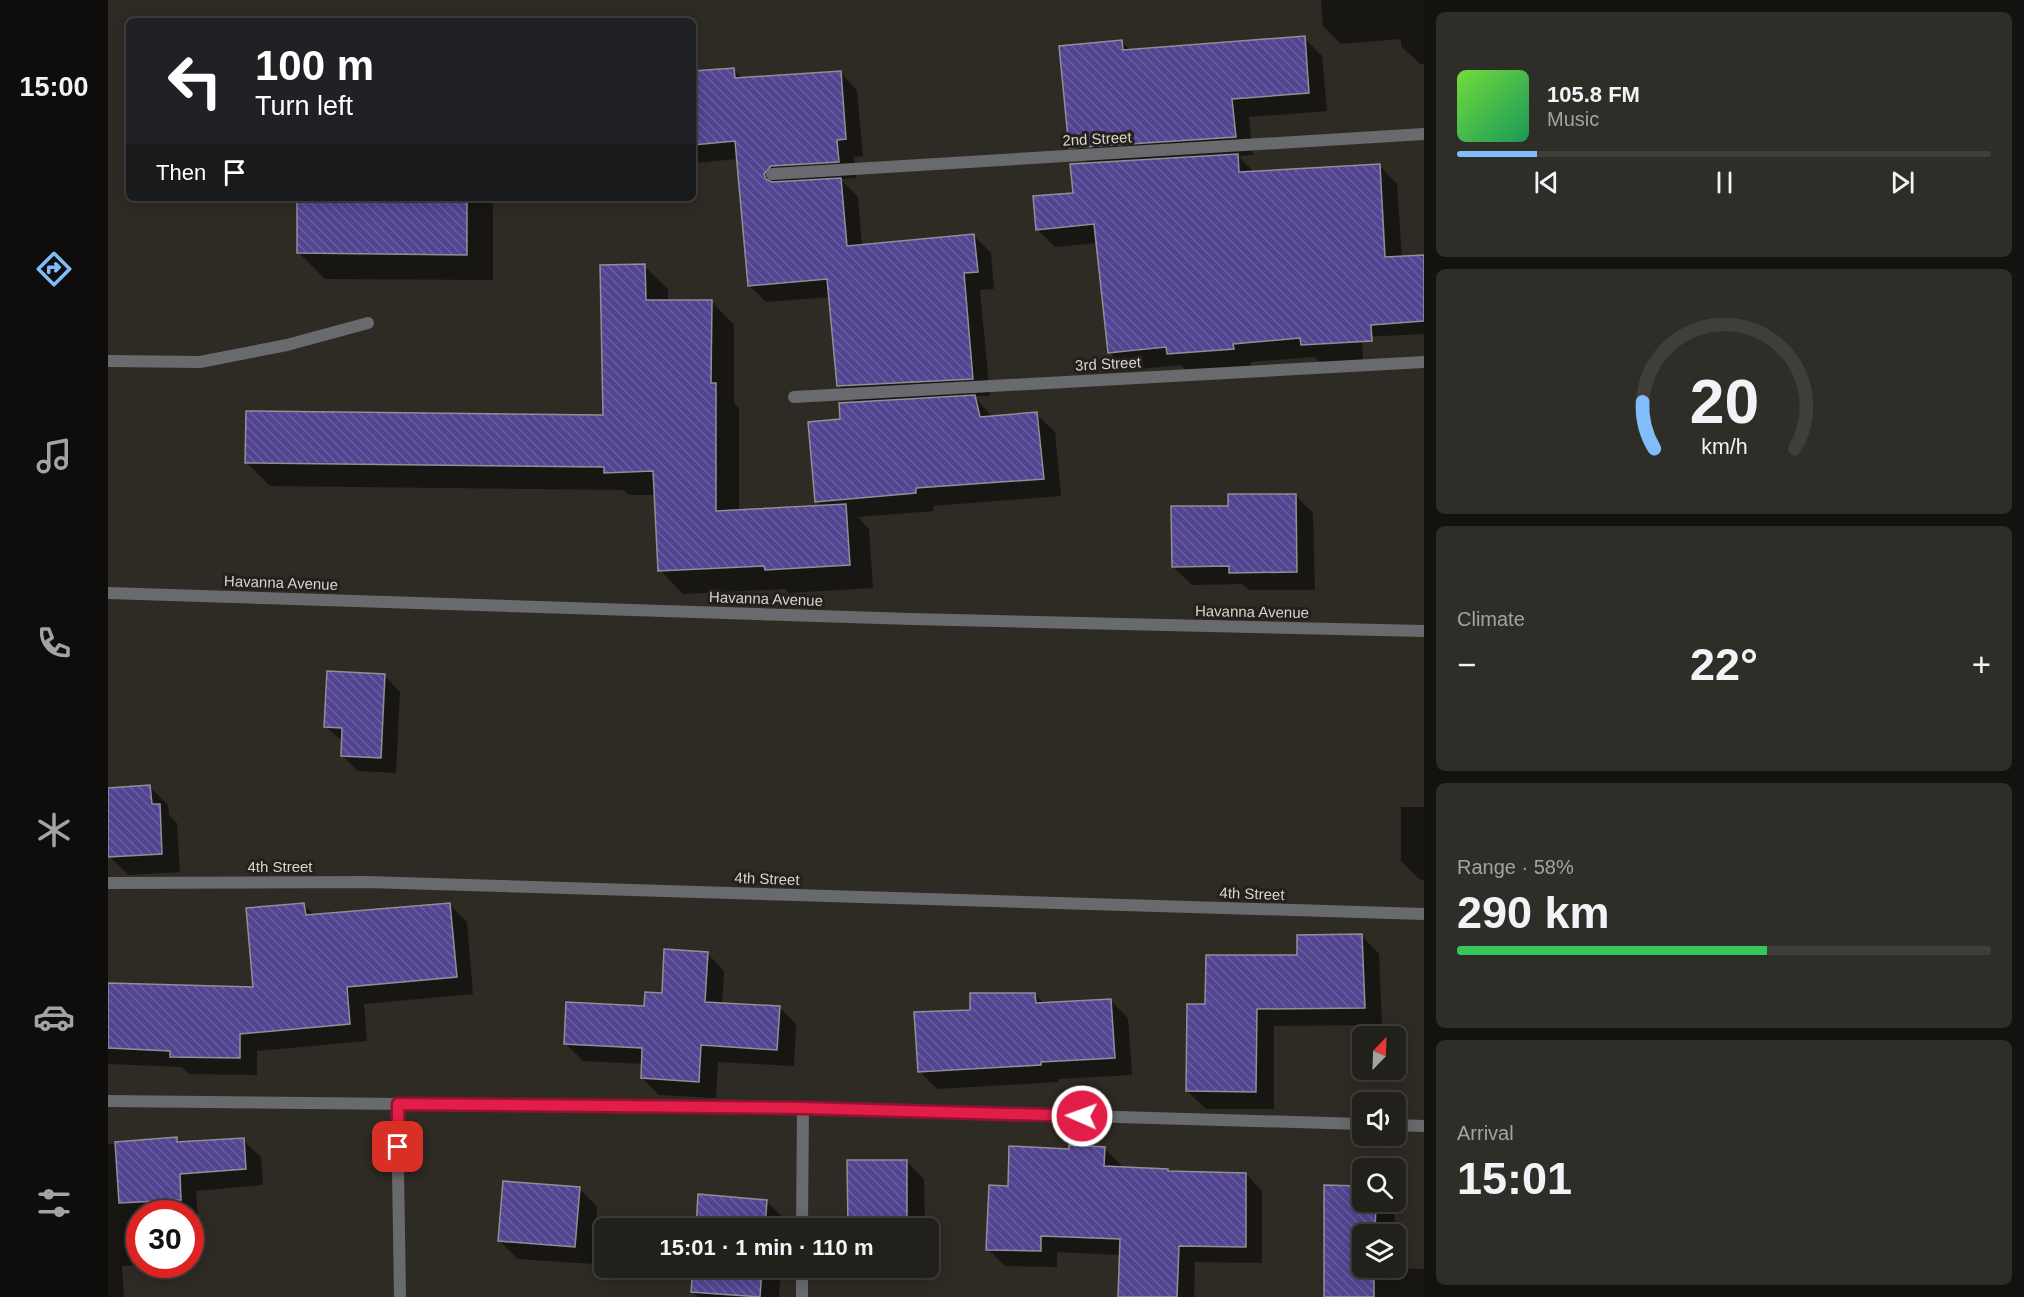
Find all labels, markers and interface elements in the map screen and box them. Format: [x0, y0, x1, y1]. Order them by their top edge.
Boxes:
icon: left [156, 42, 234, 120]
text: 100 m [255, 42, 374, 89]
text: 15:00 [19, 72, 89, 102]
text: 105.8 FM [1547, 82, 1640, 107]
text: Turn left [255, 91, 353, 121]
text: Music [1547, 108, 1599, 130]
street label: 2nd Street [1062, 128, 1133, 149]
icon: arrive [218, 156, 251, 189]
text: Then [156, 160, 206, 185]
icon: previous [1530, 166, 1563, 199]
icon: pause [1708, 166, 1741, 199]
icon: next [1886, 166, 1919, 199]
icon: directions [33, 248, 75, 290]
street label: 3rd Street [1075, 353, 1142, 374]
text: 20 [1689, 367, 1759, 436]
icon: music [33, 435, 75, 477]
text: km/h [1701, 435, 1747, 459]
street label: Havanna Avenue [224, 572, 338, 593]
street label: Havanna Avenue [709, 588, 823, 609]
street label: Havanna Avenue [1195, 602, 1309, 621]
text: Climate [1457, 608, 1525, 630]
icon: phone [33, 622, 75, 664]
text: 22° [1690, 639, 1758, 690]
text: − [1457, 646, 1476, 683]
text: + [1972, 646, 1991, 683]
icon: climate [33, 809, 75, 851]
text: Range · 58% [1457, 856, 1574, 878]
street label: 4th Street [247, 858, 313, 875]
street label: 4th Street [734, 869, 801, 888]
street label: 4th Street [1219, 884, 1286, 903]
text: 290 km [1457, 887, 1610, 938]
icon: car [33, 996, 75, 1038]
north arrow [1352, 1026, 1406, 1080]
map controls [1352, 1026, 1406, 1278]
position arrow [1050, 1084, 1114, 1148]
button: sound [1352, 1092, 1406, 1146]
pin [372, 1121, 423, 1172]
text: Arrival [1457, 1122, 1514, 1144]
icon: arrive [381, 1130, 414, 1163]
text: 15:01 [1457, 1153, 1572, 1204]
button: search [1352, 1158, 1406, 1212]
icon: filters [33, 1182, 75, 1224]
speed limit sign: 30 [126, 1200, 204, 1278]
button: layers [1352, 1224, 1406, 1278]
text: 15:01 · 1 min · 110 m [660, 1235, 874, 1260]

